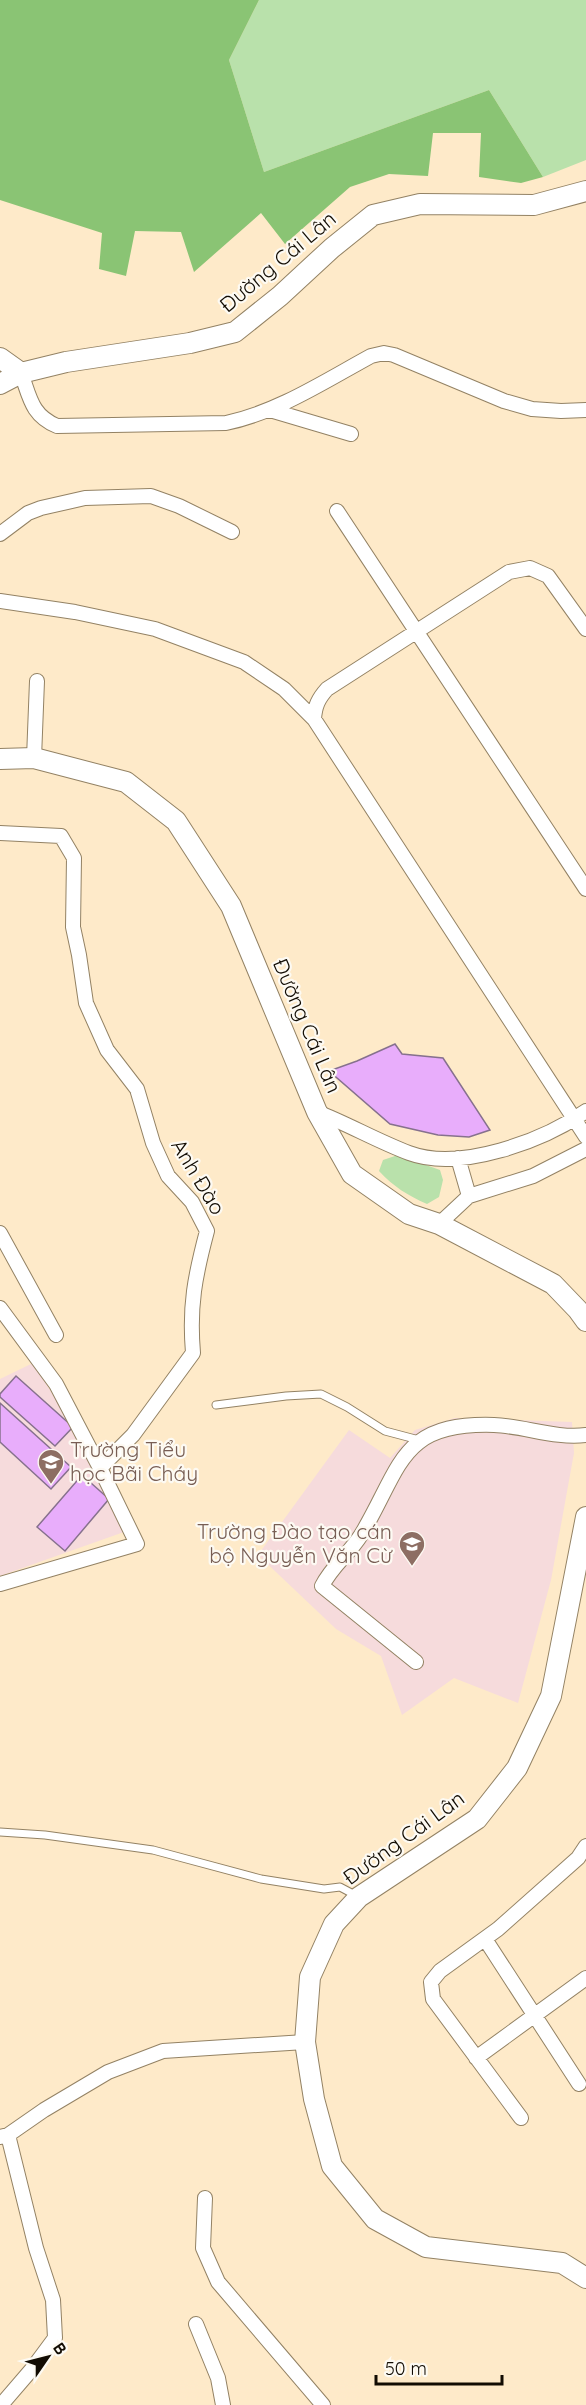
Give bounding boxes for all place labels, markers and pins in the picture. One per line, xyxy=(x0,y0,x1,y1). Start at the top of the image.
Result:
place label: Trường Tiểu học Bãi Cháy xyxy=(70,1436,198,1486)
school or university icon: Trường Tiểu học Bãi Cháy xyxy=(36,1447,66,1485)
place label: Trường Đào tạo cán bộ Nguyễn Văn Cừ xyxy=(197,1518,393,1568)
school or university icon: Trường Đào tạo cán bộ Nguyễn Văn Cừ xyxy=(397,1529,427,1567)

